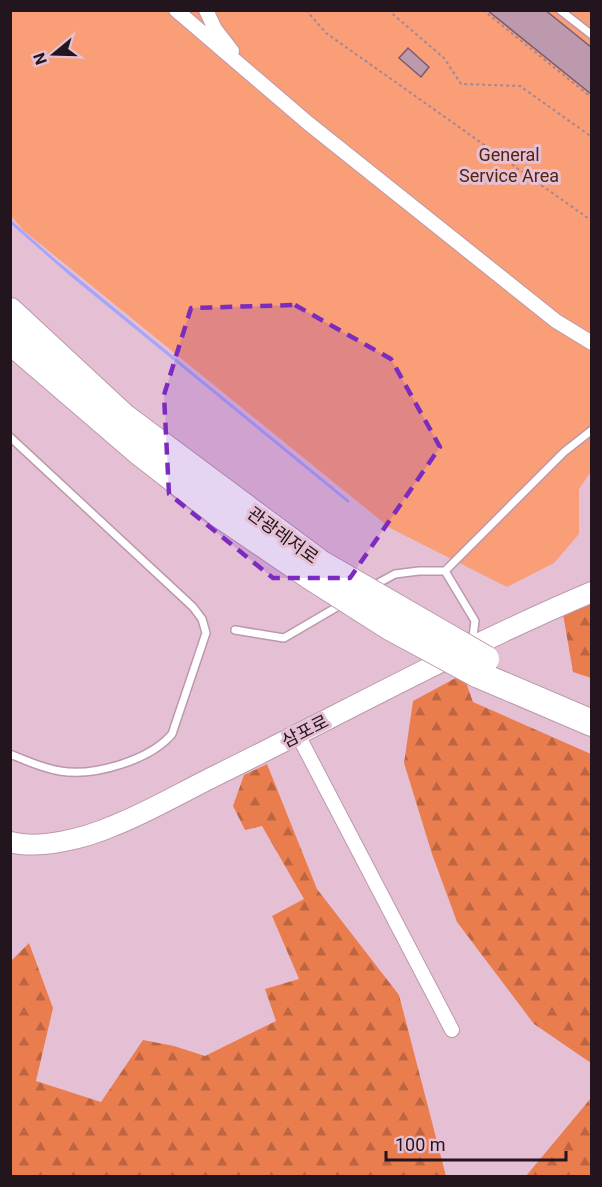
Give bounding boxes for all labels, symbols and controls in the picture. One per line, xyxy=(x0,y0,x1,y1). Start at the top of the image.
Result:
north arrow xyxy=(24,24,84,84)
text: N xyxy=(29,50,51,67)
park label: General Service Area xyxy=(459,144,559,186)
street label: 관광레저로 xyxy=(243,502,323,568)
street label: 삼포로 xyxy=(278,710,332,752)
scale bar xyxy=(386,1124,566,1162)
text: 100 m xyxy=(395,1134,446,1155)

